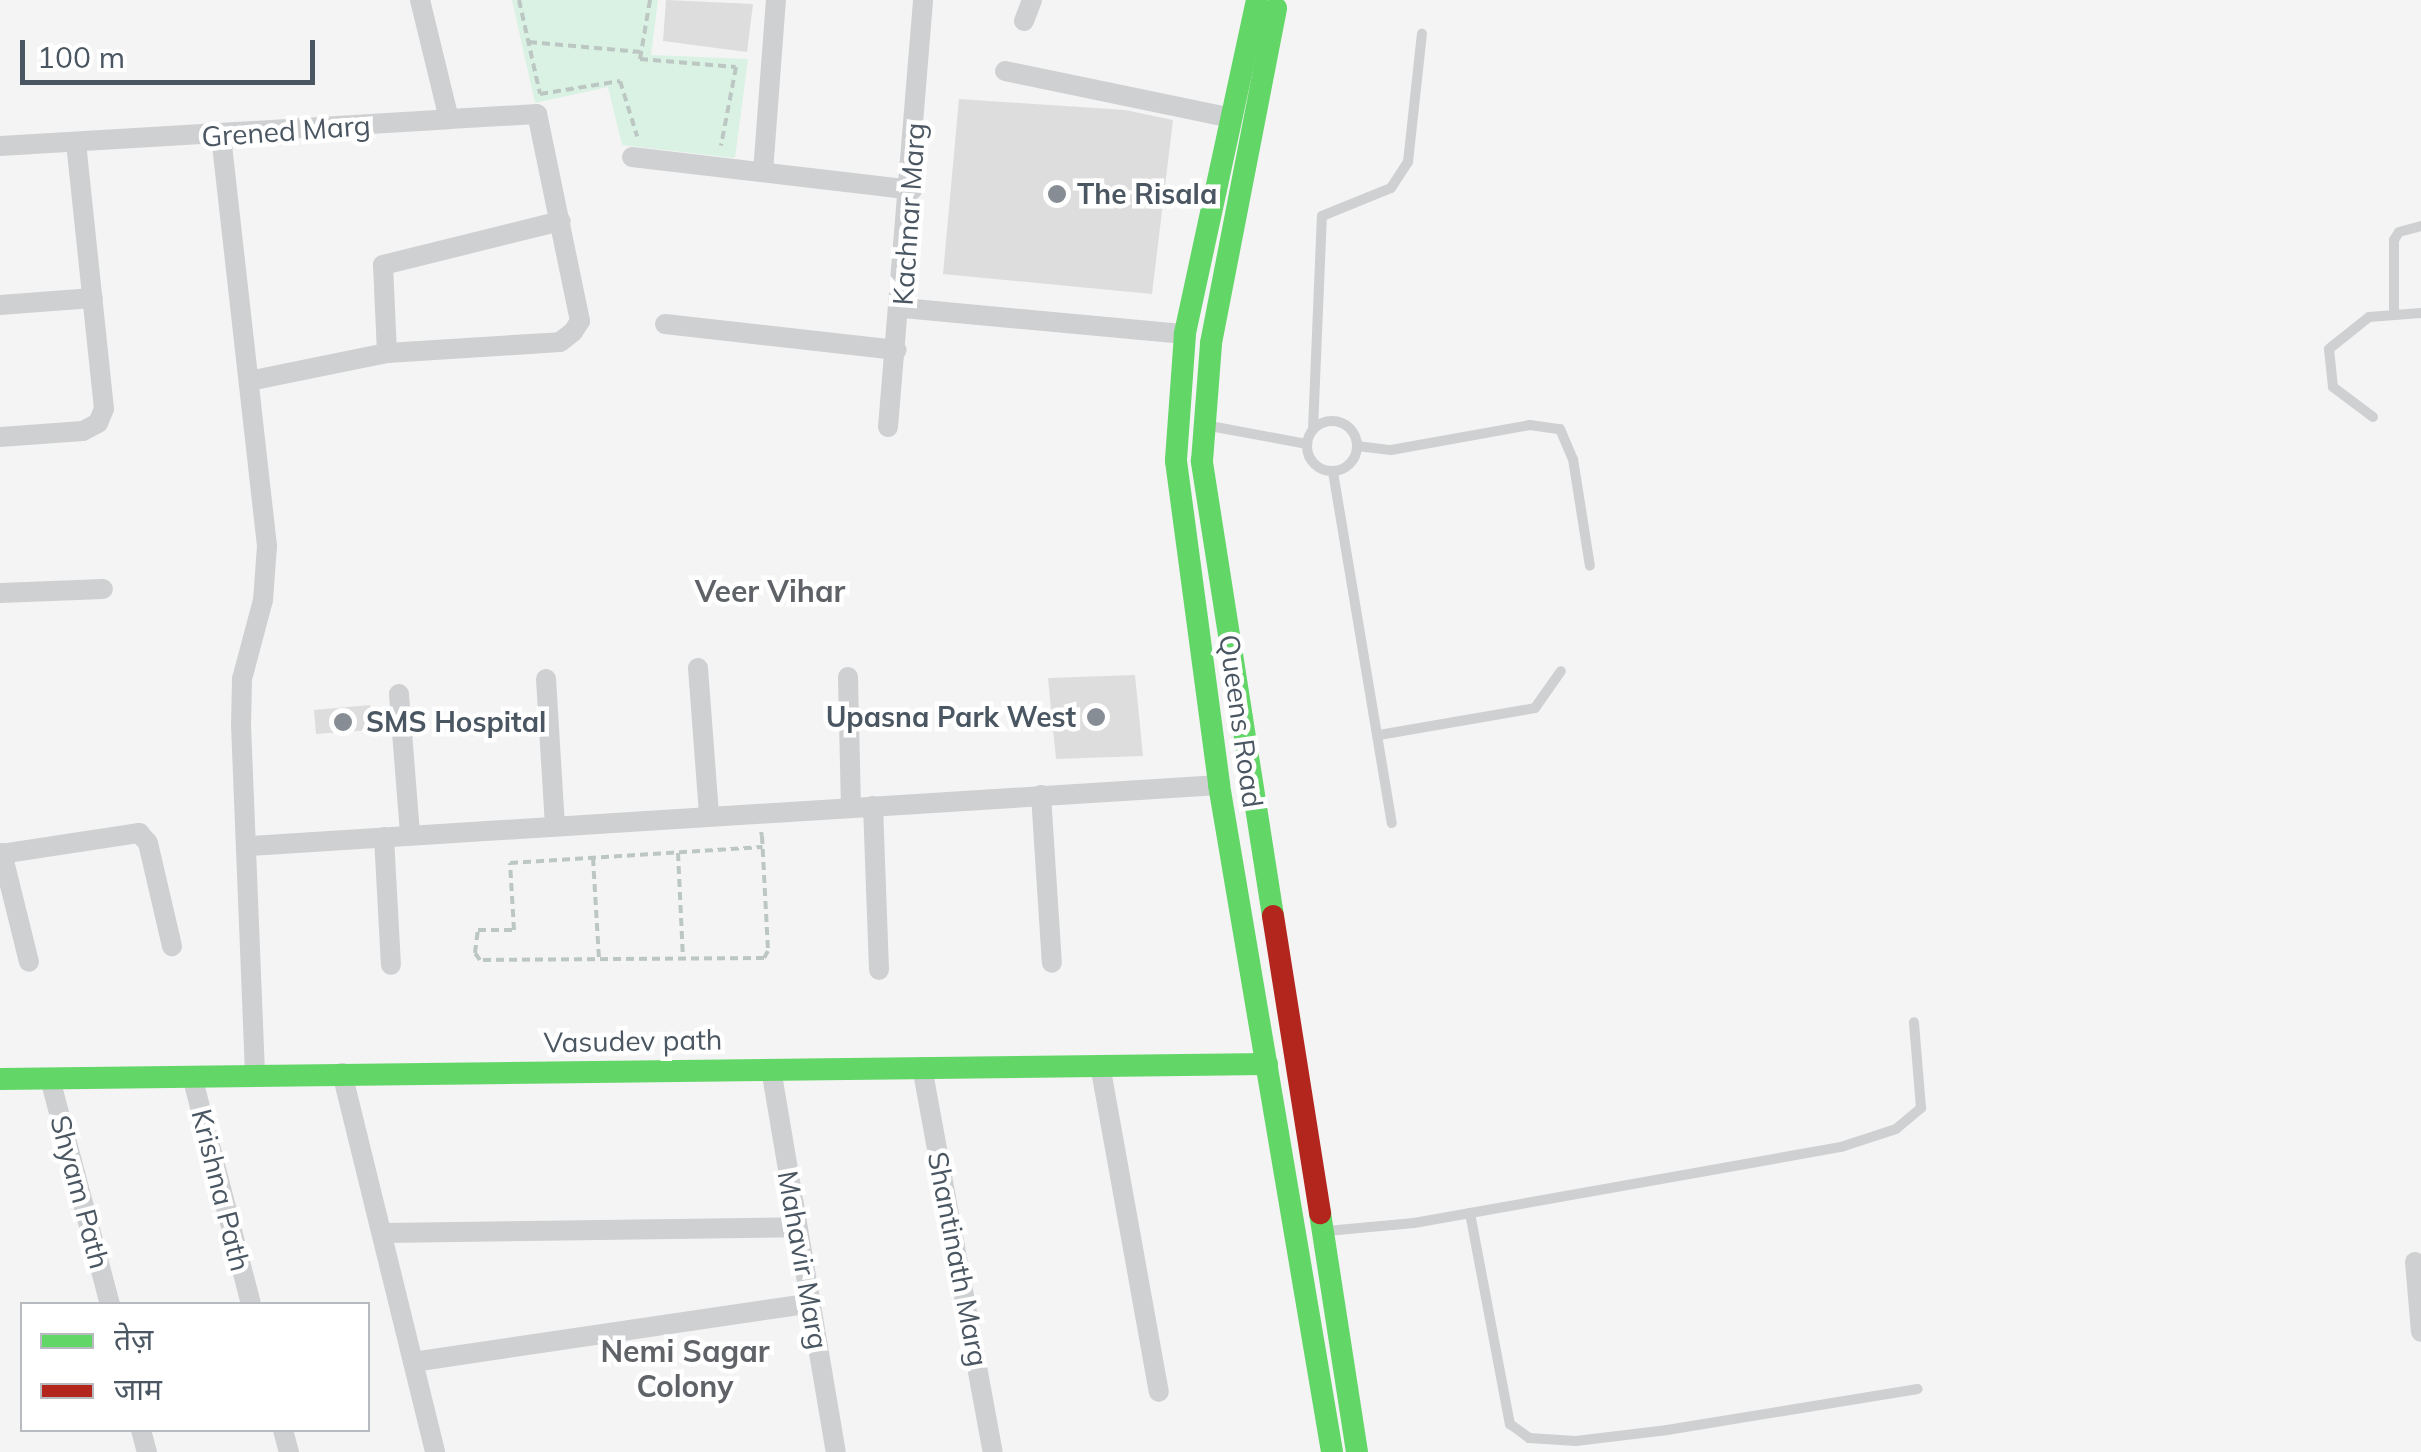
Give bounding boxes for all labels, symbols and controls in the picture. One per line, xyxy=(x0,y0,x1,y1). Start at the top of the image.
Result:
scale bar xyxy=(25,20,320,82)
text: 100 m xyxy=(37,38,125,76)
street label: Grened Marg xyxy=(200,108,372,154)
street label: Kachnar Marg xyxy=(886,121,932,307)
place label: The Risala xyxy=(1077,177,1217,211)
marker: The Risala xyxy=(1046,183,1068,205)
district label: Veer Vihar xyxy=(695,573,845,609)
street label: Queens Road xyxy=(1212,632,1270,810)
place label: Upasna Park West xyxy=(826,700,1076,734)
place label: SMS Hospital xyxy=(366,705,546,739)
marker: Upasna Park West xyxy=(1085,706,1107,728)
marker: SMS Hospital xyxy=(330,709,356,735)
street label: Vasudev path xyxy=(543,1023,723,1059)
street label: Krishna Path xyxy=(185,1105,257,1275)
street label: Shyam Path xyxy=(43,1112,117,1272)
street label: Shantinath Marg xyxy=(921,1149,995,1369)
street label: Mahavir Marg xyxy=(771,1168,835,1352)
legend xyxy=(20,1302,370,1432)
text: तेज़ xyxy=(114,1320,153,1358)
district label: Nemi Sagar Colony xyxy=(600,1333,770,1404)
text: जाम xyxy=(114,1370,162,1408)

